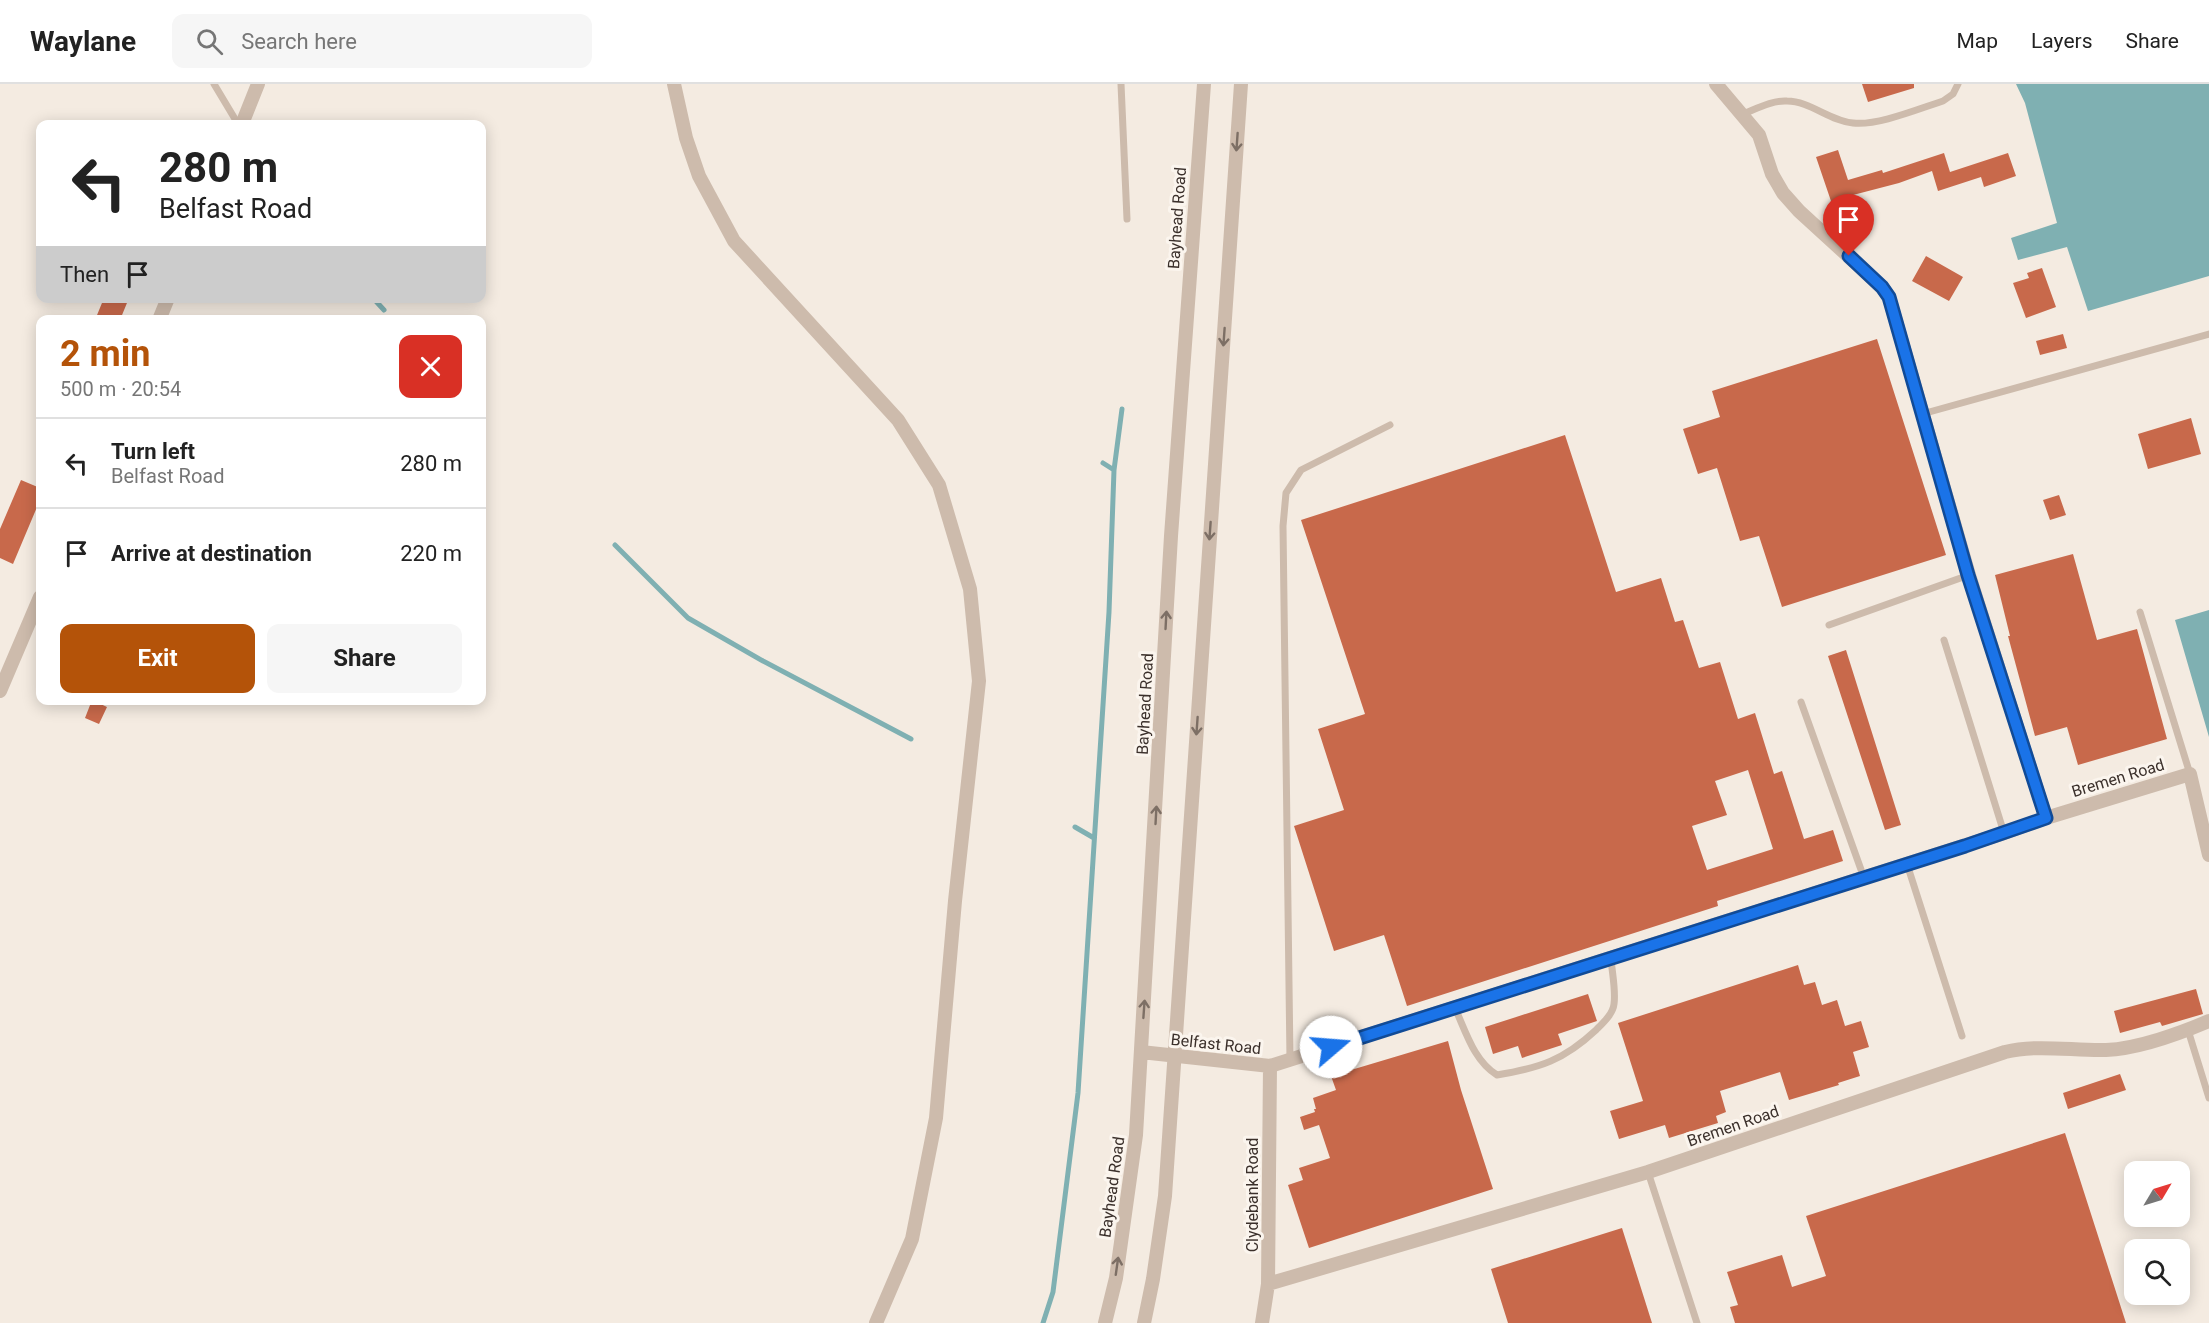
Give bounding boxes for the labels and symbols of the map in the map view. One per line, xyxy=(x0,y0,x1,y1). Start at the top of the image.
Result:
one-way arrow xyxy=(1231,132,1242,152)
street label: Bayhead Road xyxy=(1164,167,1190,269)
pin xyxy=(1823,194,1874,256)
one-way arrow xyxy=(1218,326,1229,346)
one-way arrow xyxy=(1205,521,1216,541)
one-way arrow xyxy=(1161,610,1172,630)
street label: Bayhead Road xyxy=(1133,653,1157,755)
one-way arrow xyxy=(1191,716,1202,735)
street label: Bremen Road xyxy=(2069,755,2167,801)
one-way arrow xyxy=(1150,805,1161,825)
one-way arrow xyxy=(1138,1000,1149,1020)
position arrow xyxy=(1299,1015,1363,1079)
street label: Belfast Road xyxy=(1170,1030,1262,1058)
street label: Bremen Road xyxy=(1685,1101,1781,1151)
street label: Bayhead Road xyxy=(1096,1135,1128,1239)
street label: Clydebank Road xyxy=(1243,1138,1262,1252)
north arrow xyxy=(2124,1161,2190,1227)
one-way arrow xyxy=(1112,1256,1123,1276)

